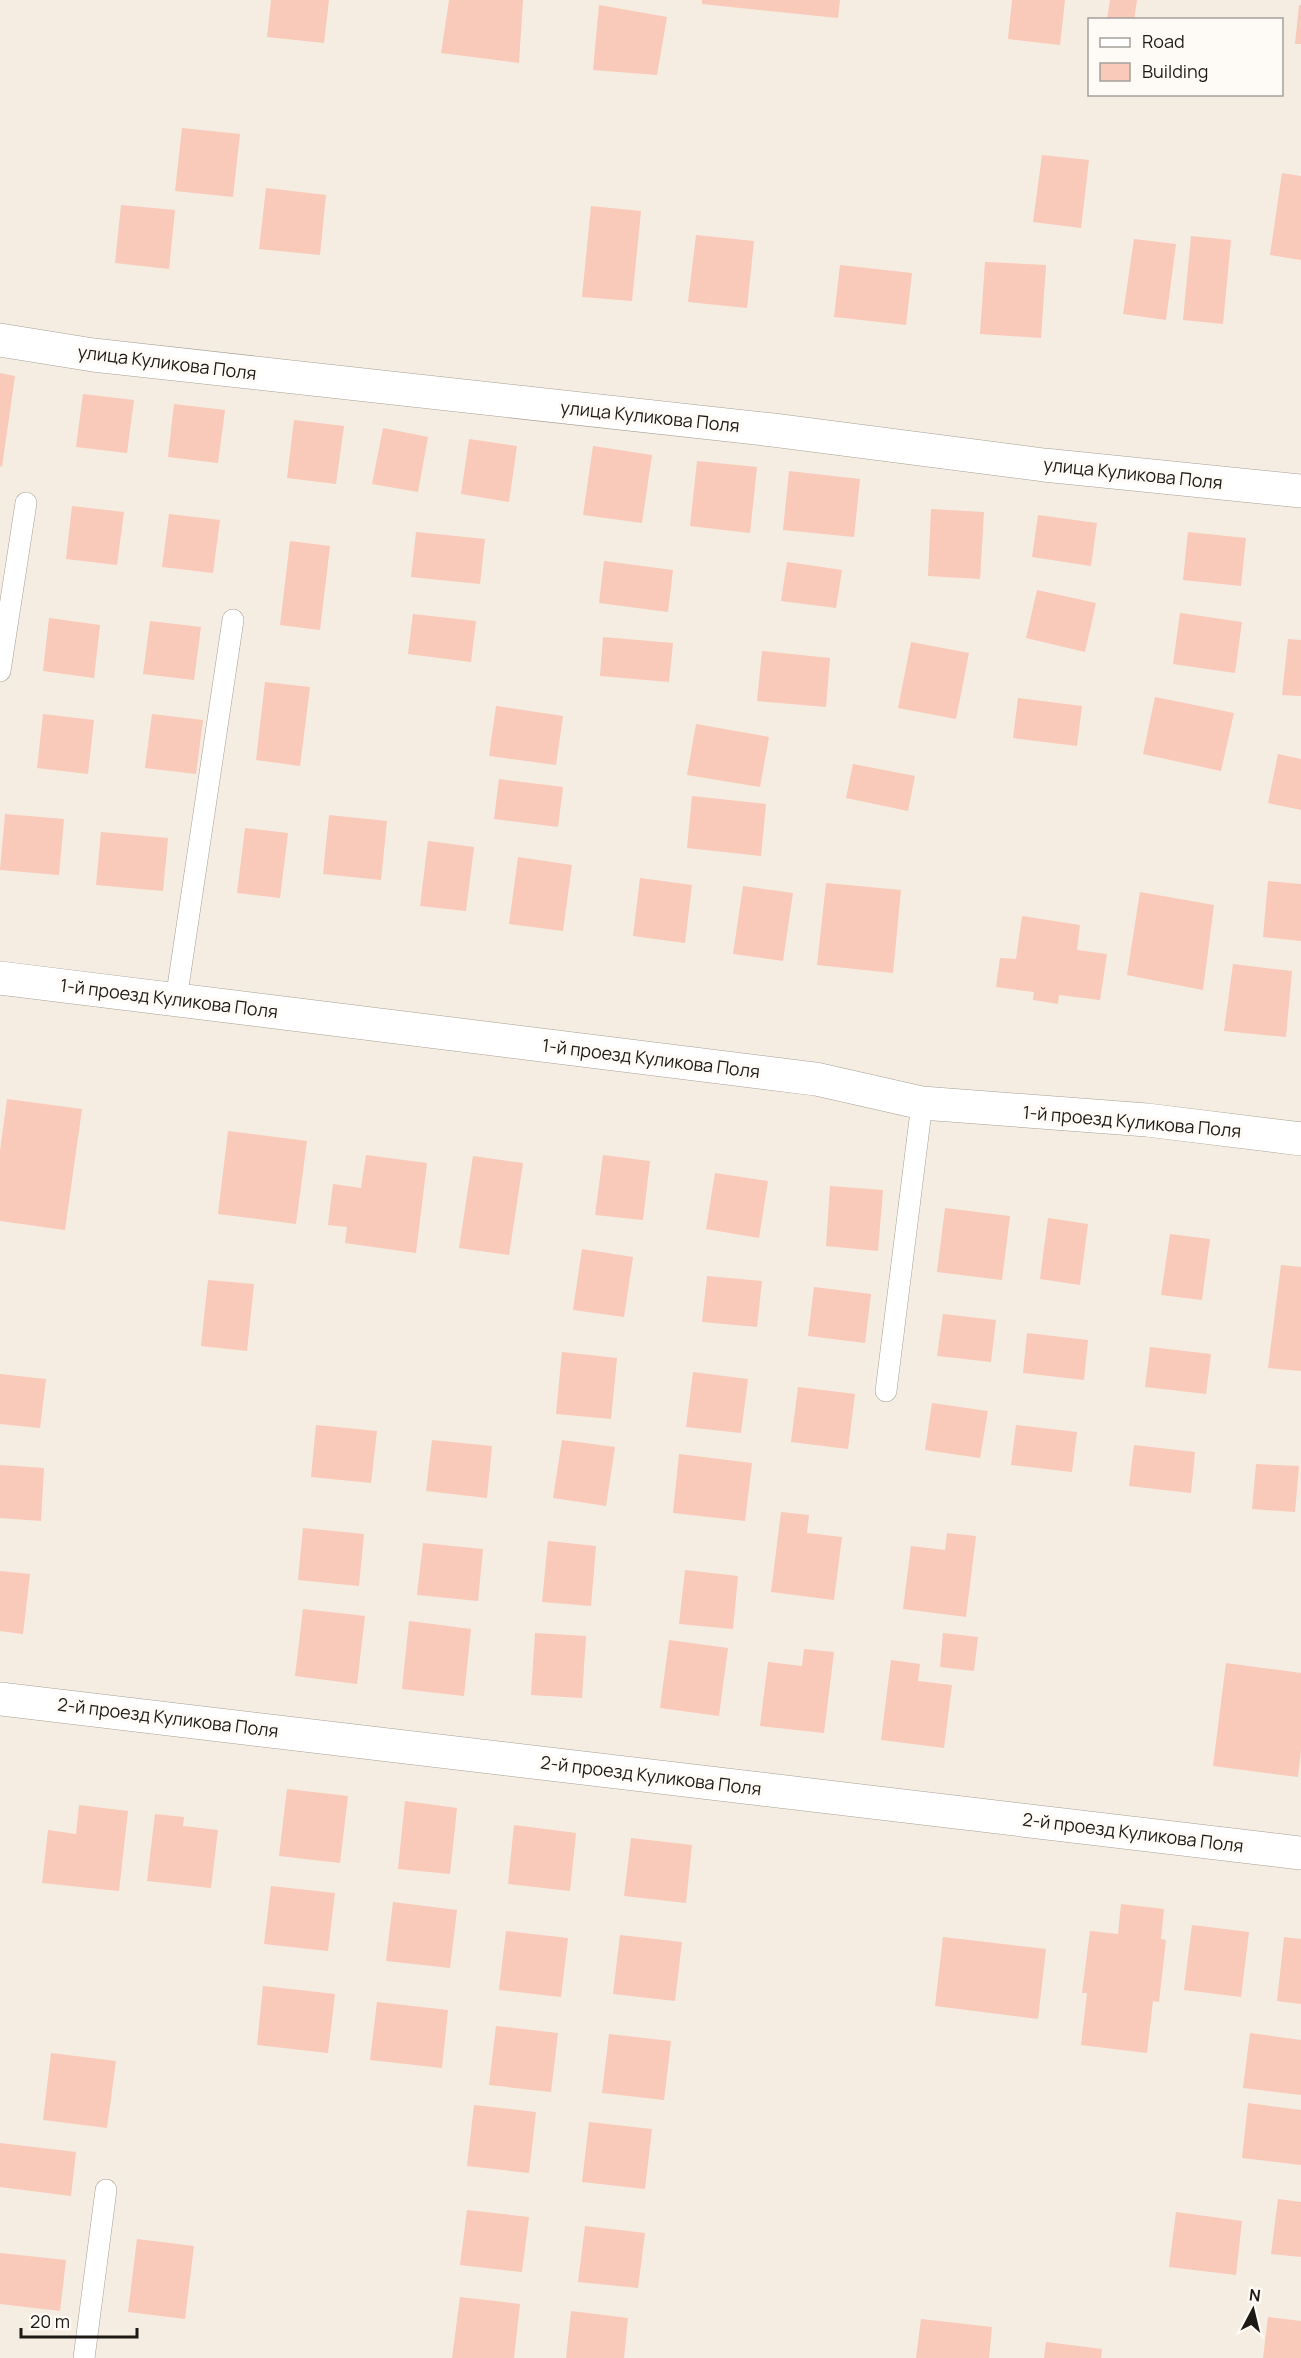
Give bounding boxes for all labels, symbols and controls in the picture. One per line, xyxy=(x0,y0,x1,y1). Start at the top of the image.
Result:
legend xyxy=(1088,18,1283,96)
text: Road xyxy=(1142,29,1185,53)
text: Building xyxy=(1142,59,1208,83)
street label: улица Куликова Поля xyxy=(76,339,258,385)
street label: улица Куликова Поля xyxy=(559,395,741,437)
street label: улица Куликова Поля xyxy=(1042,452,1224,494)
street label: 1-й проезд Куликова Поля xyxy=(59,973,279,1023)
street label: 1-й проезд Куликова Поля xyxy=(541,1033,761,1083)
street label: 1-й проезд Куликова Поля xyxy=(1022,1099,1242,1143)
street label: 2-й проезд Куликова Поля xyxy=(56,1692,280,1742)
street label: 2-й проезд Куликова Поля xyxy=(539,1750,763,1800)
street label: 2-й проезд Куликова Поля xyxy=(1021,1807,1245,1857)
north arrow xyxy=(1223,2280,1283,2340)
text: N xyxy=(1248,2283,1262,2307)
scale bar xyxy=(21,2301,136,2339)
text: 20 m xyxy=(30,2309,70,2333)

